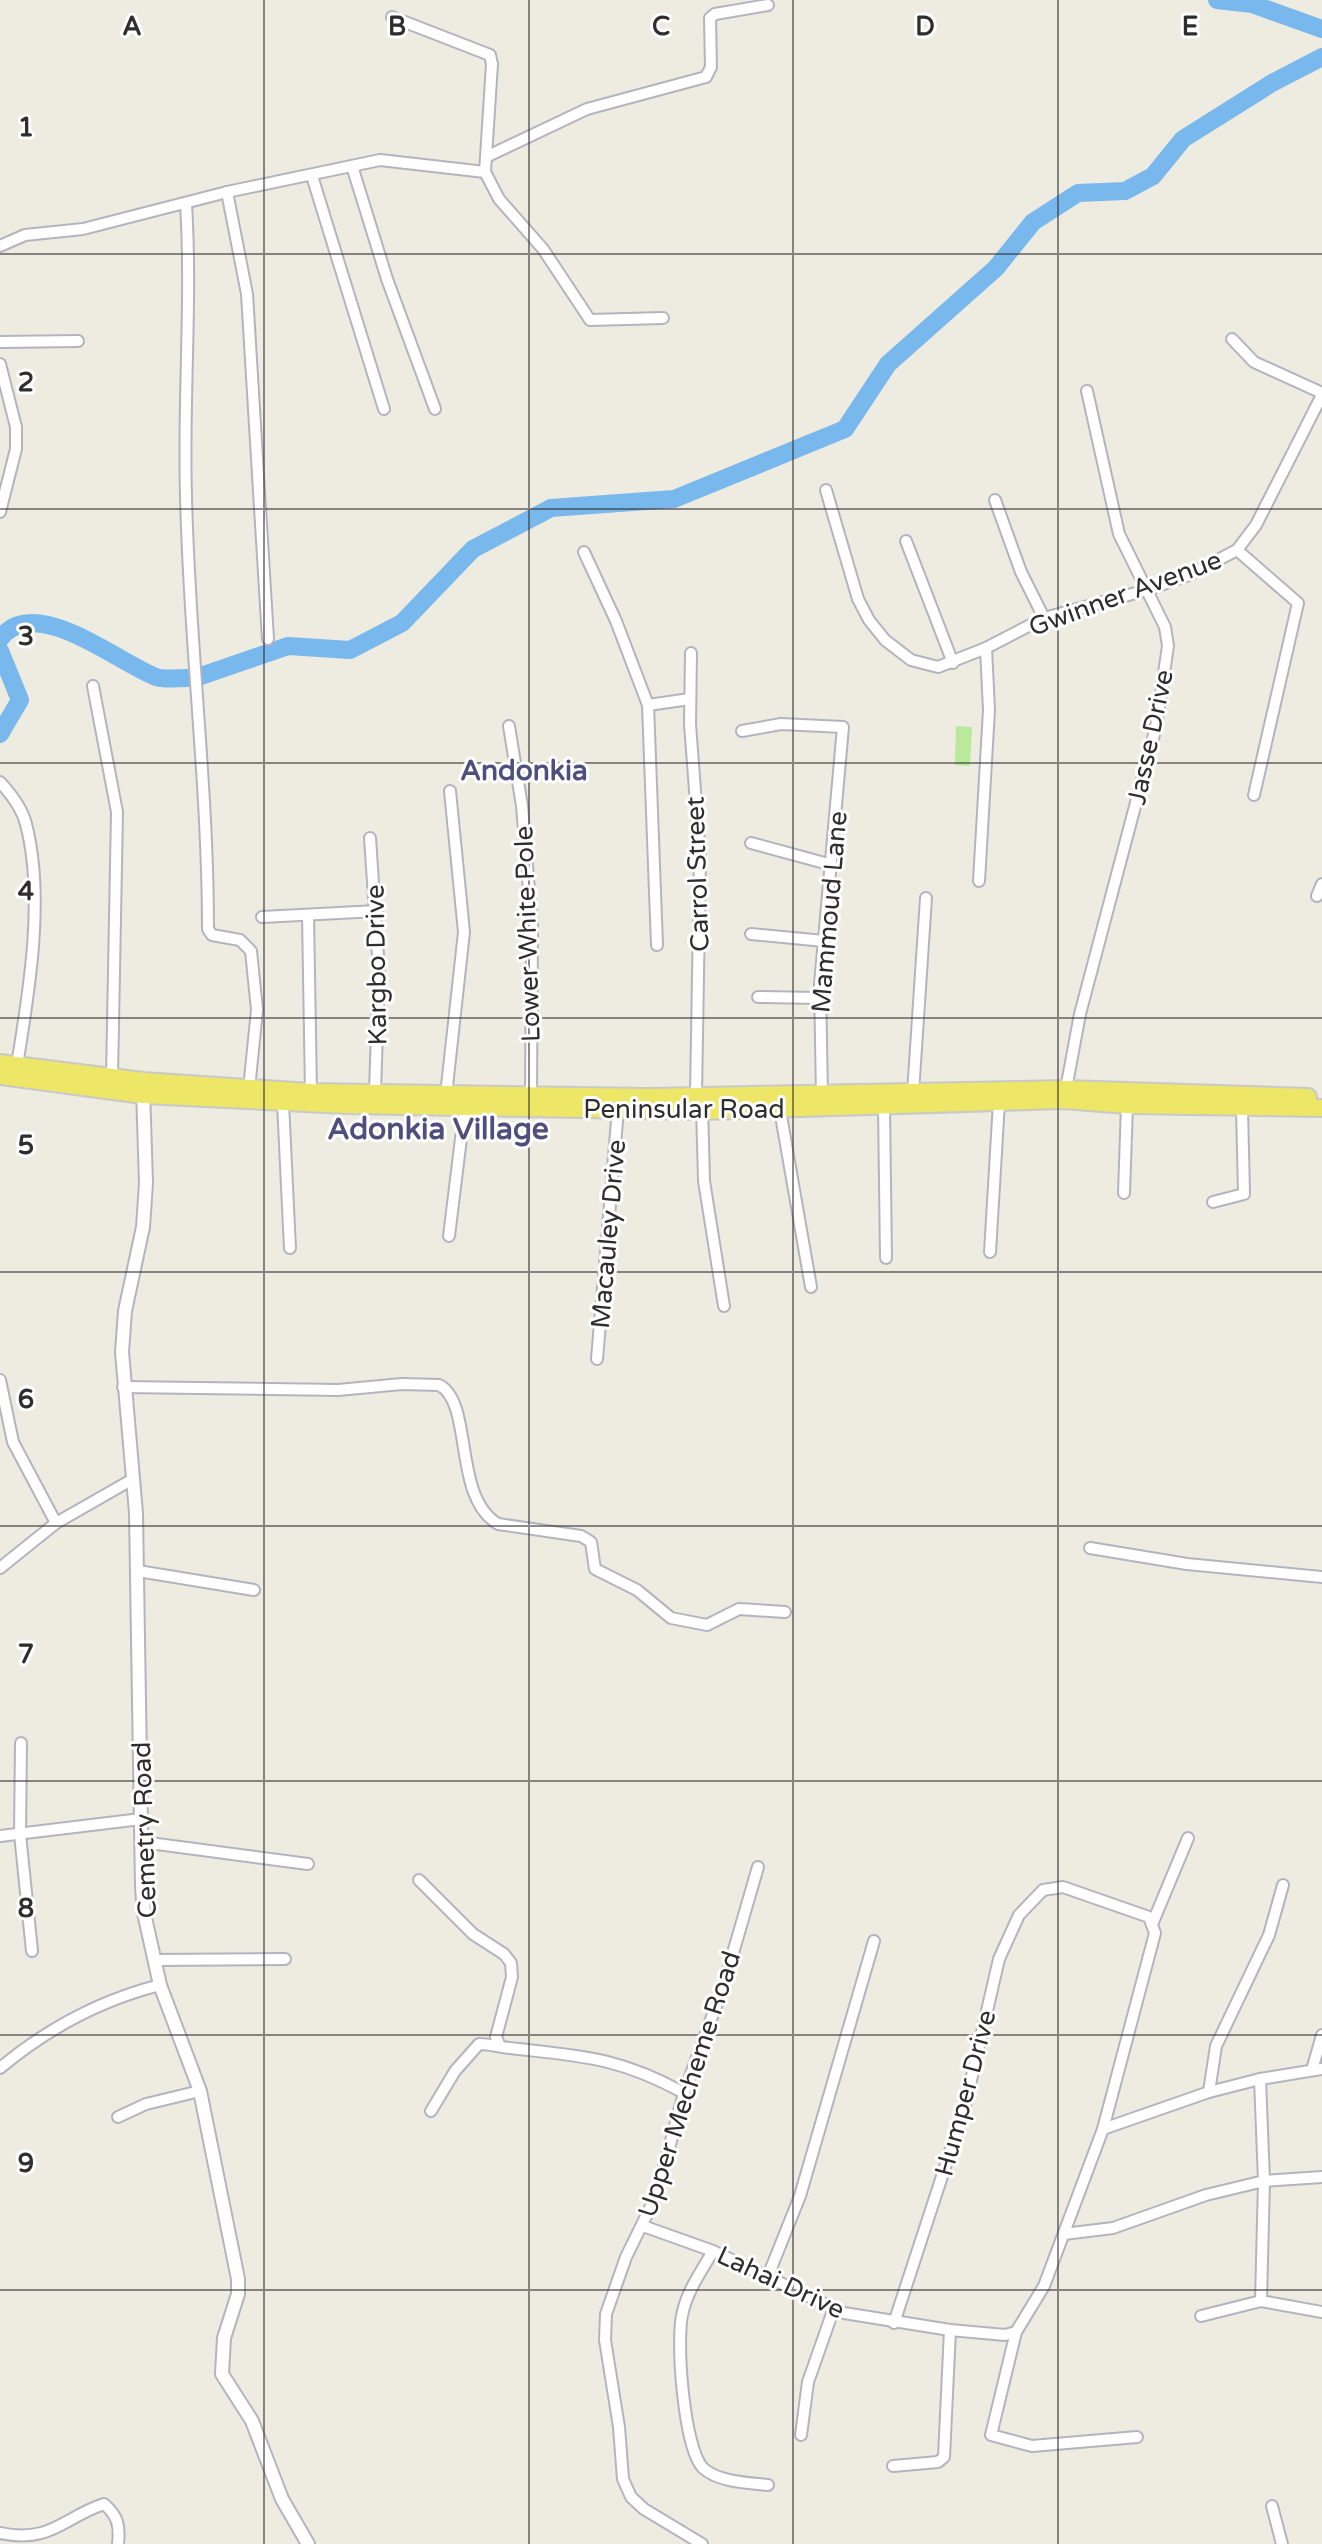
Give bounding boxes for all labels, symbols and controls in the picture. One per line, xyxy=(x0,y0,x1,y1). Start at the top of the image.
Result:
text: A xyxy=(122,11,142,42)
text: B xyxy=(388,11,406,42)
text: C xyxy=(652,11,670,42)
text: D xyxy=(915,11,935,42)
text: E xyxy=(1182,11,1198,42)
text: 1 xyxy=(18,112,34,143)
text: 2 xyxy=(18,367,34,398)
street label: Gwinner Avenue xyxy=(1025,544,1226,643)
text: 3 xyxy=(18,621,34,652)
street label: Jasse Drive xyxy=(1121,667,1180,807)
district label: Andonkia xyxy=(460,754,588,788)
street label: Carrol Street xyxy=(679,796,716,952)
street label: Mammoud Lane xyxy=(805,810,854,1014)
street label: Lower White Pole xyxy=(508,825,547,1043)
text: 4 xyxy=(18,876,34,907)
street label: Kargbo Drive xyxy=(360,884,393,1046)
street label: Peninsular Road xyxy=(583,1094,785,1125)
district label: Adonkia Village xyxy=(327,1111,549,1148)
text: 5 xyxy=(18,1130,34,1161)
street label: Macauley Drive xyxy=(585,1138,632,1330)
text: 6 xyxy=(18,1384,34,1415)
text: 7 xyxy=(18,1639,34,1670)
street label: Cemetry Road xyxy=(126,1741,163,1919)
text: 8 xyxy=(18,1893,34,1924)
street label: Upper Mecheme Road xyxy=(632,1947,747,2221)
street label: Humper Drive xyxy=(928,2007,1003,2180)
text: 9 xyxy=(18,2148,34,2179)
street label: Lahai Drive xyxy=(712,2239,850,2326)

